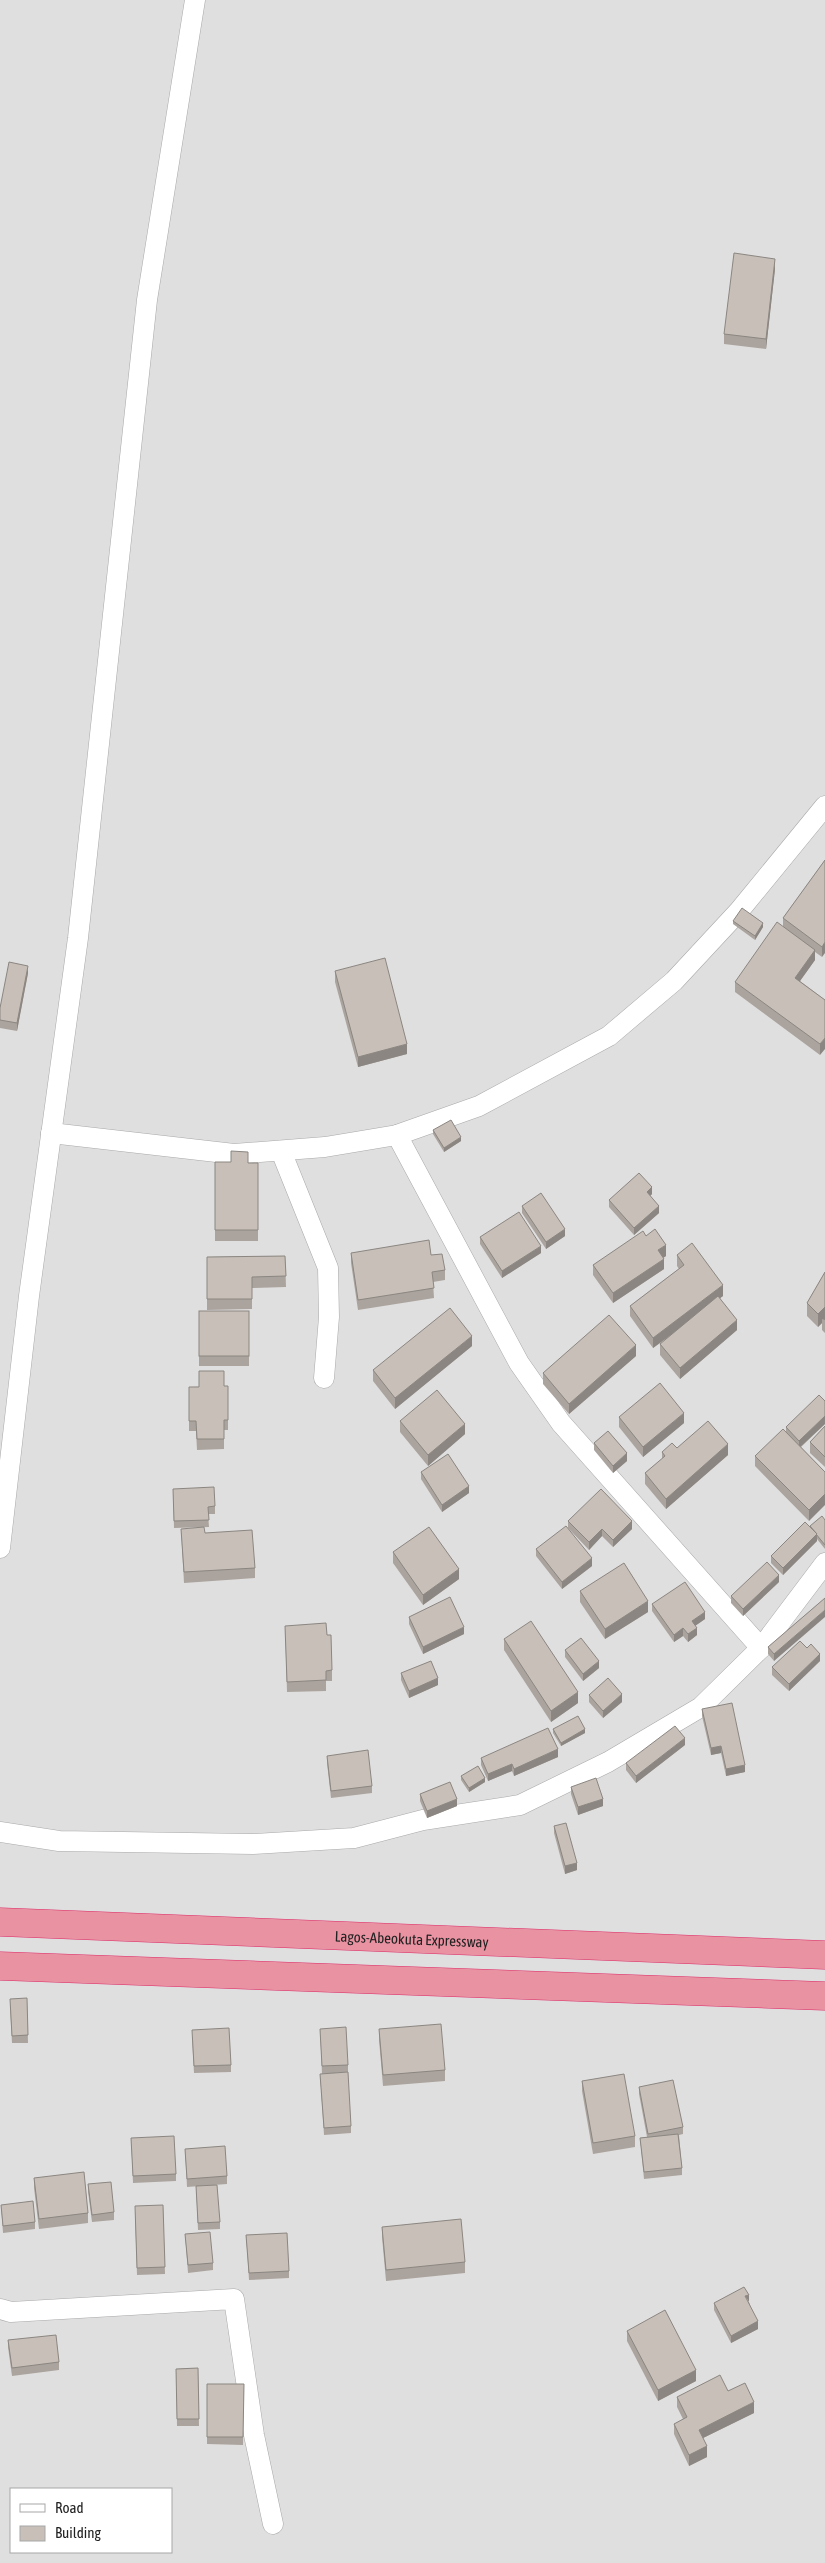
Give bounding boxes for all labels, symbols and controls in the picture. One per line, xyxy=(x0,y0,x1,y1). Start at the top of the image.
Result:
street label: Lagos-Abeokuta Expressway xyxy=(334,1927,489,1950)
legend xyxy=(10,2488,172,2553)
text: Road xyxy=(55,2499,84,2516)
text: Building xyxy=(55,2524,101,2541)

